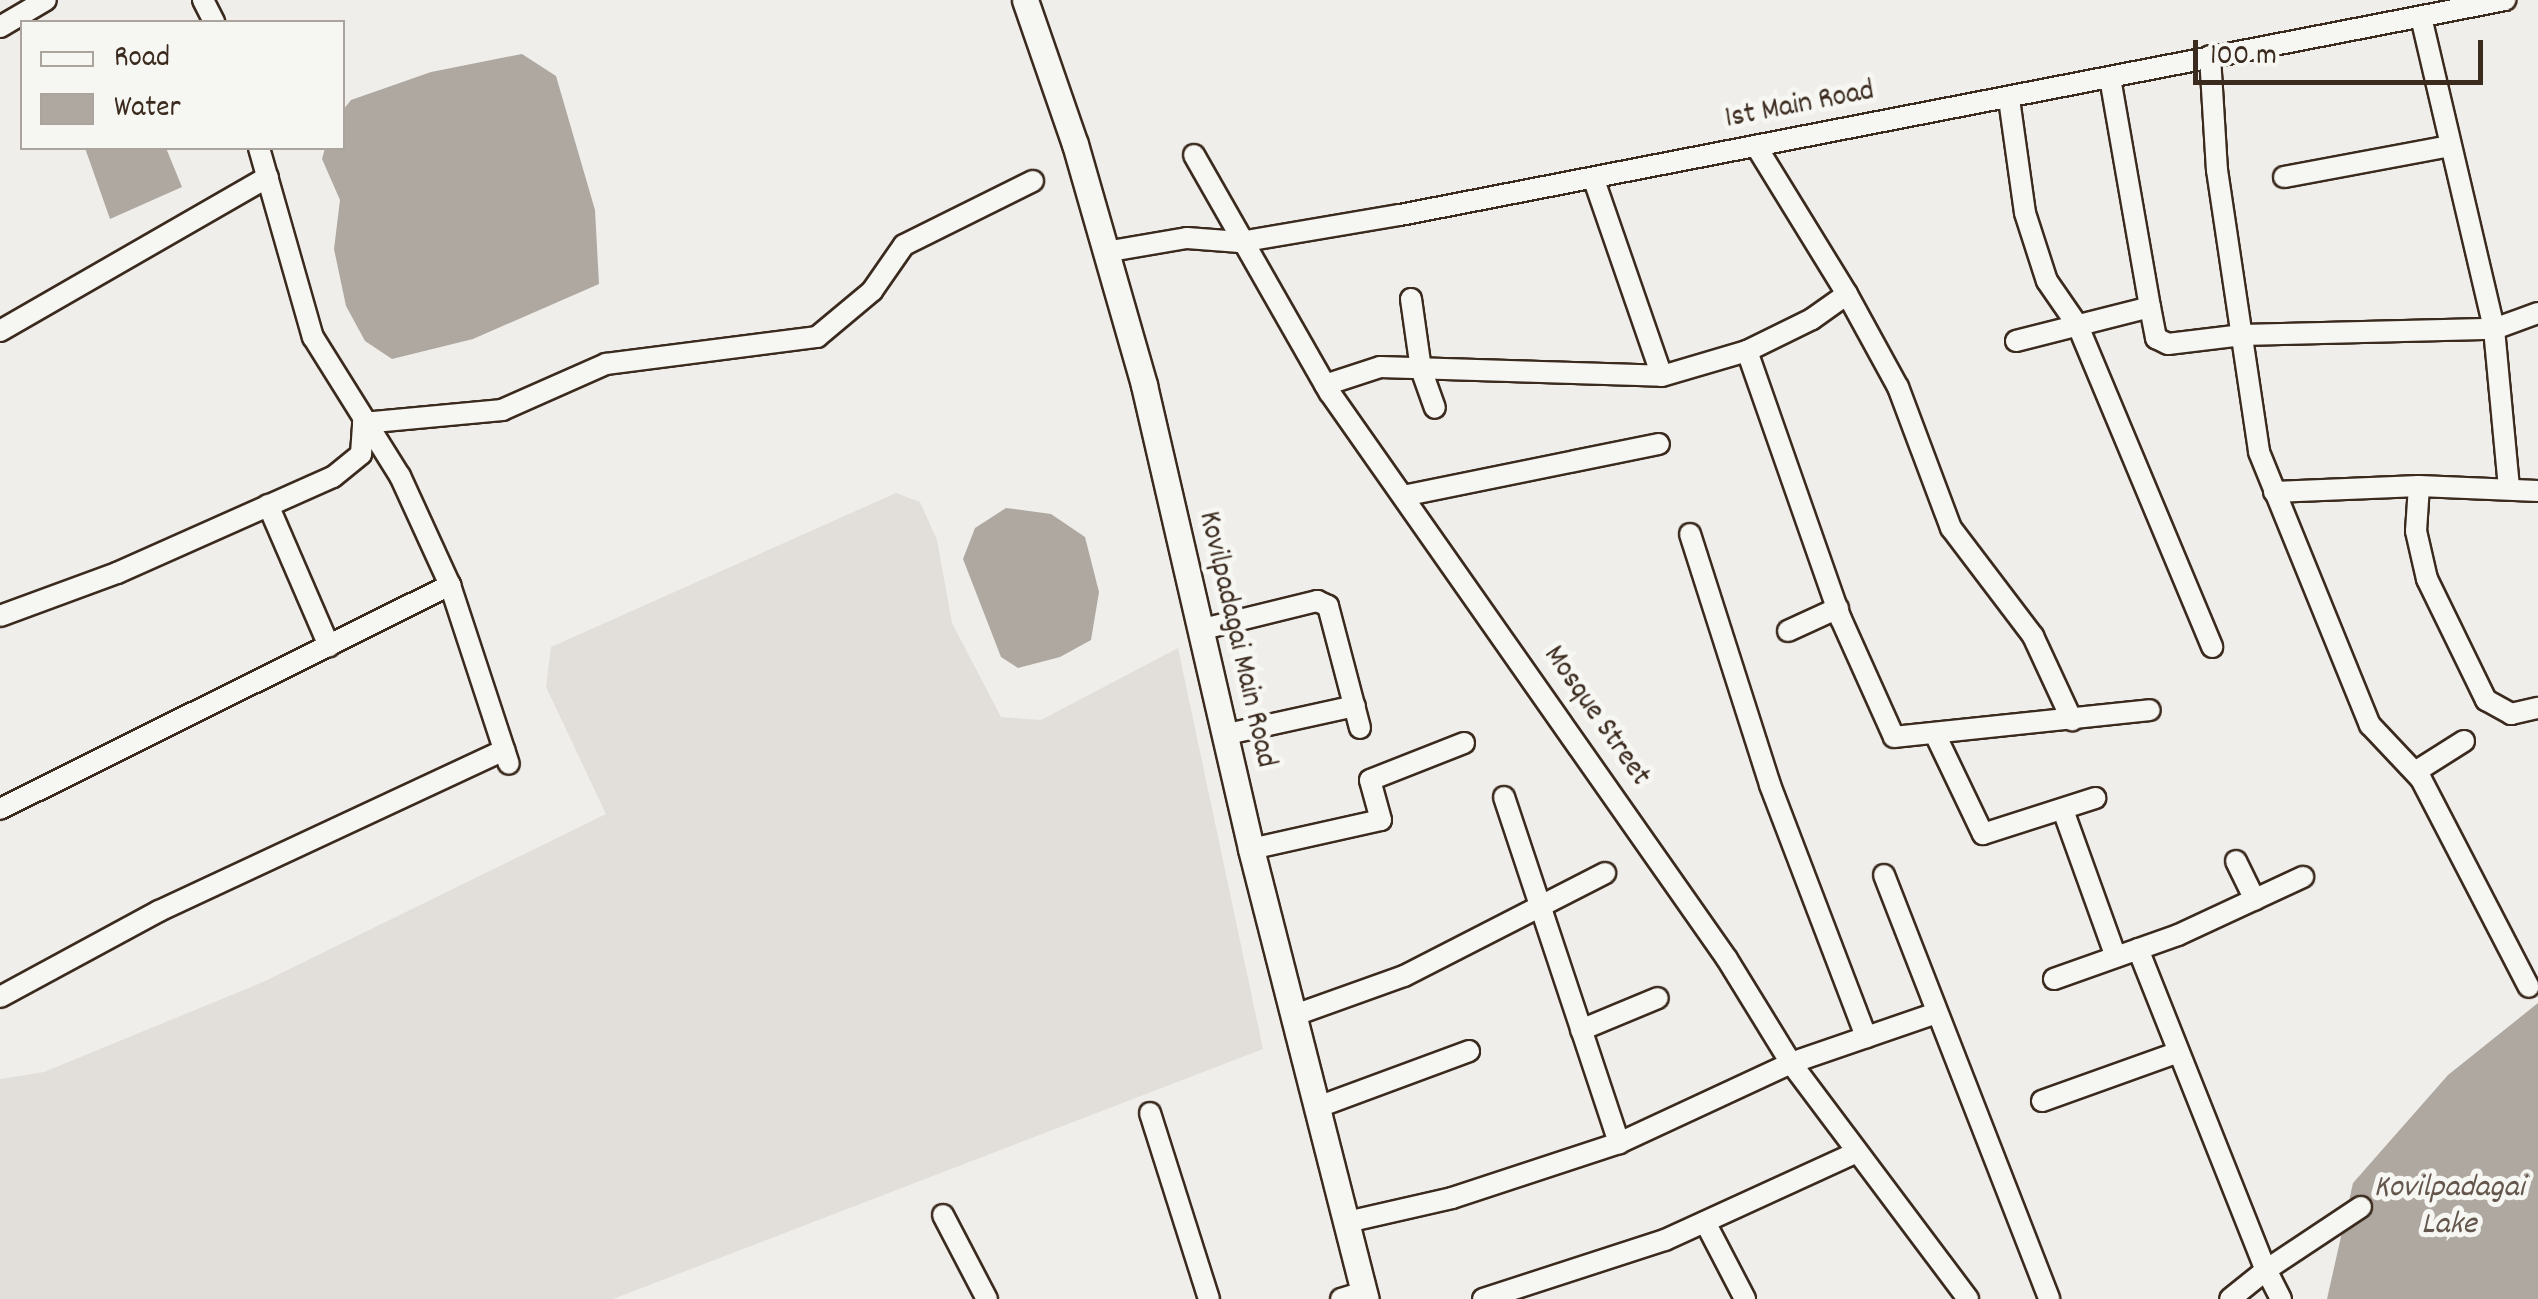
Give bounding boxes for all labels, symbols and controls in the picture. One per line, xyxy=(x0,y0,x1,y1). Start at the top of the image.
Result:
legend xyxy=(20,20,345,150)
scale bar xyxy=(2198,20,2488,82)
text: 100 m xyxy=(2210,36,2277,79)
text: Road xyxy=(114,38,170,81)
street label: 1st Main Road xyxy=(1722,75,1878,139)
text: Water xyxy=(114,88,181,131)
street label: Kovilpadagai Main Road xyxy=(1188,508,1282,772)
street label: Mosque Street xyxy=(1534,640,1656,794)
water label: Kovilpadagai Lake xyxy=(2374,1171,2524,1246)

